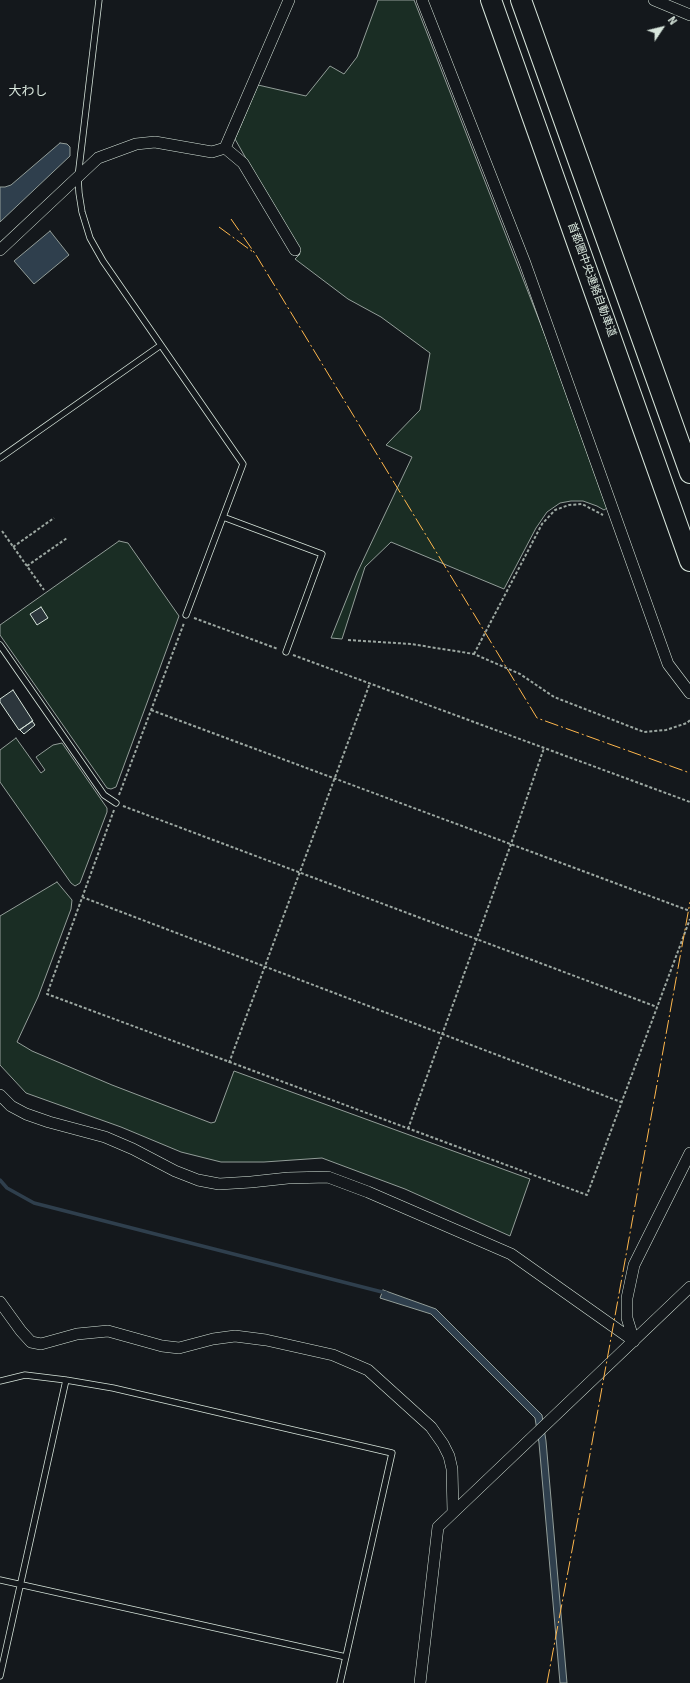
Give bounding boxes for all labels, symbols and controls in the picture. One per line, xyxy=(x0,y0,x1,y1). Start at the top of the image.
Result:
north arrow xyxy=(642,8,682,48)
text: N xyxy=(664,14,680,28)
district label: 大わし xyxy=(9,84,47,100)
street label: 首都圏中央連絡自動車道 xyxy=(564,221,618,339)

